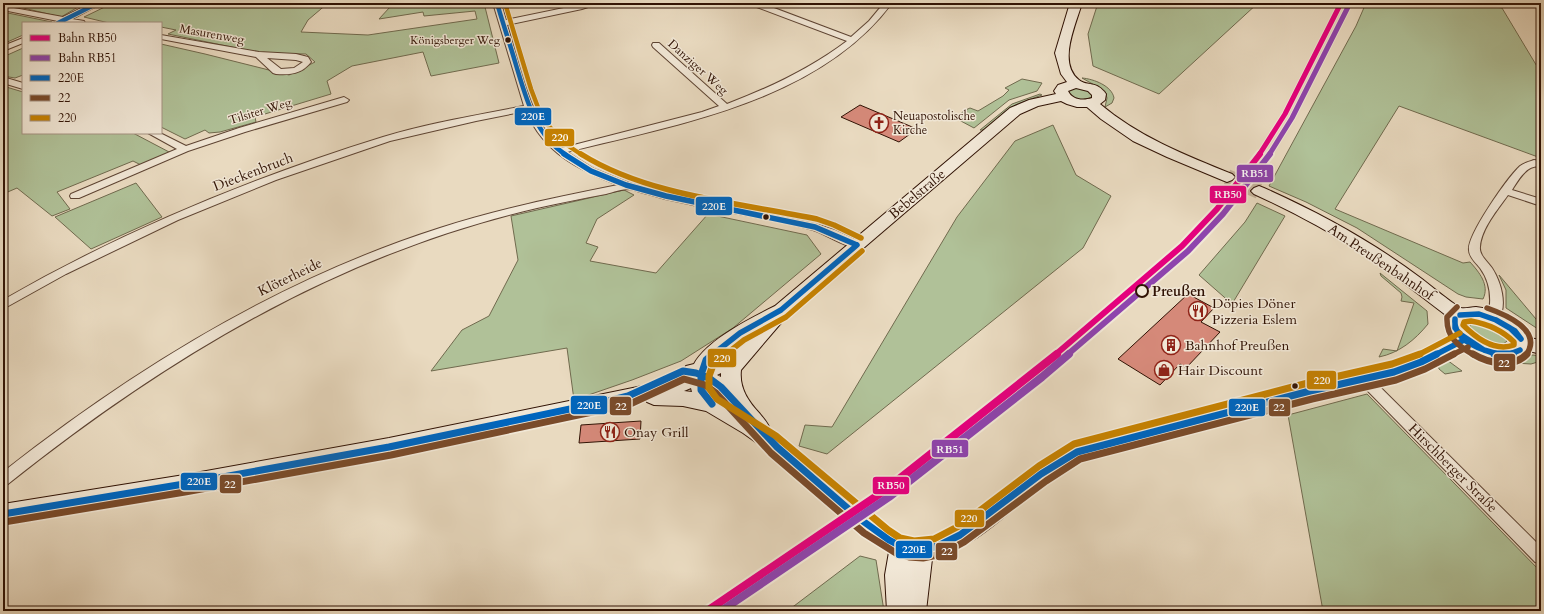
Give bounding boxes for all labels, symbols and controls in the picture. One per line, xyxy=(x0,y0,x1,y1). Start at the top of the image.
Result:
street label: Masurenweg xyxy=(178,20,246,48)
legend xyxy=(22,22,162,134)
text: Bahn RB50 xyxy=(58,30,117,46)
place label: Königsberger Weg xyxy=(410,33,501,48)
marker: Königsberger Weg xyxy=(503,35,513,45)
street label: Danziger Weg xyxy=(665,36,732,98)
text: Bahn RB51 xyxy=(58,50,117,66)
text: 220E xyxy=(58,70,84,86)
text: 22 xyxy=(58,90,70,106)
street label: Tilsiter Weg xyxy=(227,94,294,128)
line badge: 220E xyxy=(514,107,552,126)
place label: Neuapostolische Kirche xyxy=(893,108,976,138)
text: 220E xyxy=(521,109,545,124)
text: 220 xyxy=(58,110,76,126)
church icon: Neuapostolische Kirche xyxy=(868,112,890,134)
line badge: 220 xyxy=(544,128,575,147)
text: 220 xyxy=(552,130,569,145)
street label: Dieckenbruch xyxy=(210,148,296,196)
line badge: RB51 xyxy=(1236,164,1274,183)
street label: Bebelstraße xyxy=(885,165,949,223)
text: RB51 xyxy=(1241,166,1269,181)
line badge: RB50 xyxy=(1209,185,1247,204)
text: RB50 xyxy=(1214,187,1242,202)
line badge: 220E xyxy=(695,196,733,216)
text: 220E xyxy=(702,199,726,214)
unlabelled marker xyxy=(761,212,771,222)
street label: Am Preußenbahnhof xyxy=(1324,219,1440,306)
street label: Klöterheide xyxy=(255,253,325,301)
place label: Preußen xyxy=(1152,282,1205,301)
marker: Preußen xyxy=(1135,284,1149,298)
place label: Döpies Döner Pizzeria Eslem xyxy=(1212,294,1297,329)
restaurant icon: Döpies Döner Pizzeria Eslem xyxy=(1187,300,1209,322)
building icon: Bahnhof Preußen xyxy=(1160,334,1182,356)
place label: Bahnhof Preußen xyxy=(1185,336,1290,355)
line badge: 220 xyxy=(707,348,737,368)
text: 220 xyxy=(714,351,731,366)
line badge: 22 xyxy=(1493,353,1516,372)
text: 22 xyxy=(1498,356,1510,371)
shop icon: Hair Discount xyxy=(1153,359,1175,381)
place label: Hair Discount xyxy=(1178,361,1263,380)
line badge: 220 xyxy=(1306,370,1337,390)
text: 220 xyxy=(1314,373,1331,388)
unlabelled marker xyxy=(1290,381,1300,391)
line badge: 220E xyxy=(570,395,608,415)
line badge: 22 xyxy=(609,396,632,416)
text: 220E xyxy=(577,398,601,413)
line badge: 220E xyxy=(1228,398,1266,417)
line badge: 22 xyxy=(1268,398,1291,417)
text: 22 xyxy=(615,399,627,414)
text: 220E xyxy=(1235,400,1259,415)
text: 22 xyxy=(1273,400,1285,415)
street label: Hirschberger Straße xyxy=(1404,419,1502,517)
restaurant icon: Onay Grill xyxy=(599,421,621,443)
place label: Onay Grill xyxy=(624,423,689,442)
line badge: RB51 xyxy=(931,439,969,458)
text: RB51 xyxy=(936,442,964,457)
line badge: 220E xyxy=(180,472,218,491)
text: 220E xyxy=(187,474,211,489)
line badge: 22 xyxy=(219,474,242,494)
line badge: RB50 xyxy=(872,476,910,495)
text: 22 xyxy=(224,477,236,492)
text: RB50 xyxy=(877,478,905,493)
line badge: 220 xyxy=(954,509,985,528)
text: 220 xyxy=(961,511,978,526)
line badge: 220E xyxy=(895,540,933,559)
text: 220E xyxy=(902,542,926,557)
line badge: 22 xyxy=(935,542,958,561)
text: 22 xyxy=(941,544,953,559)

